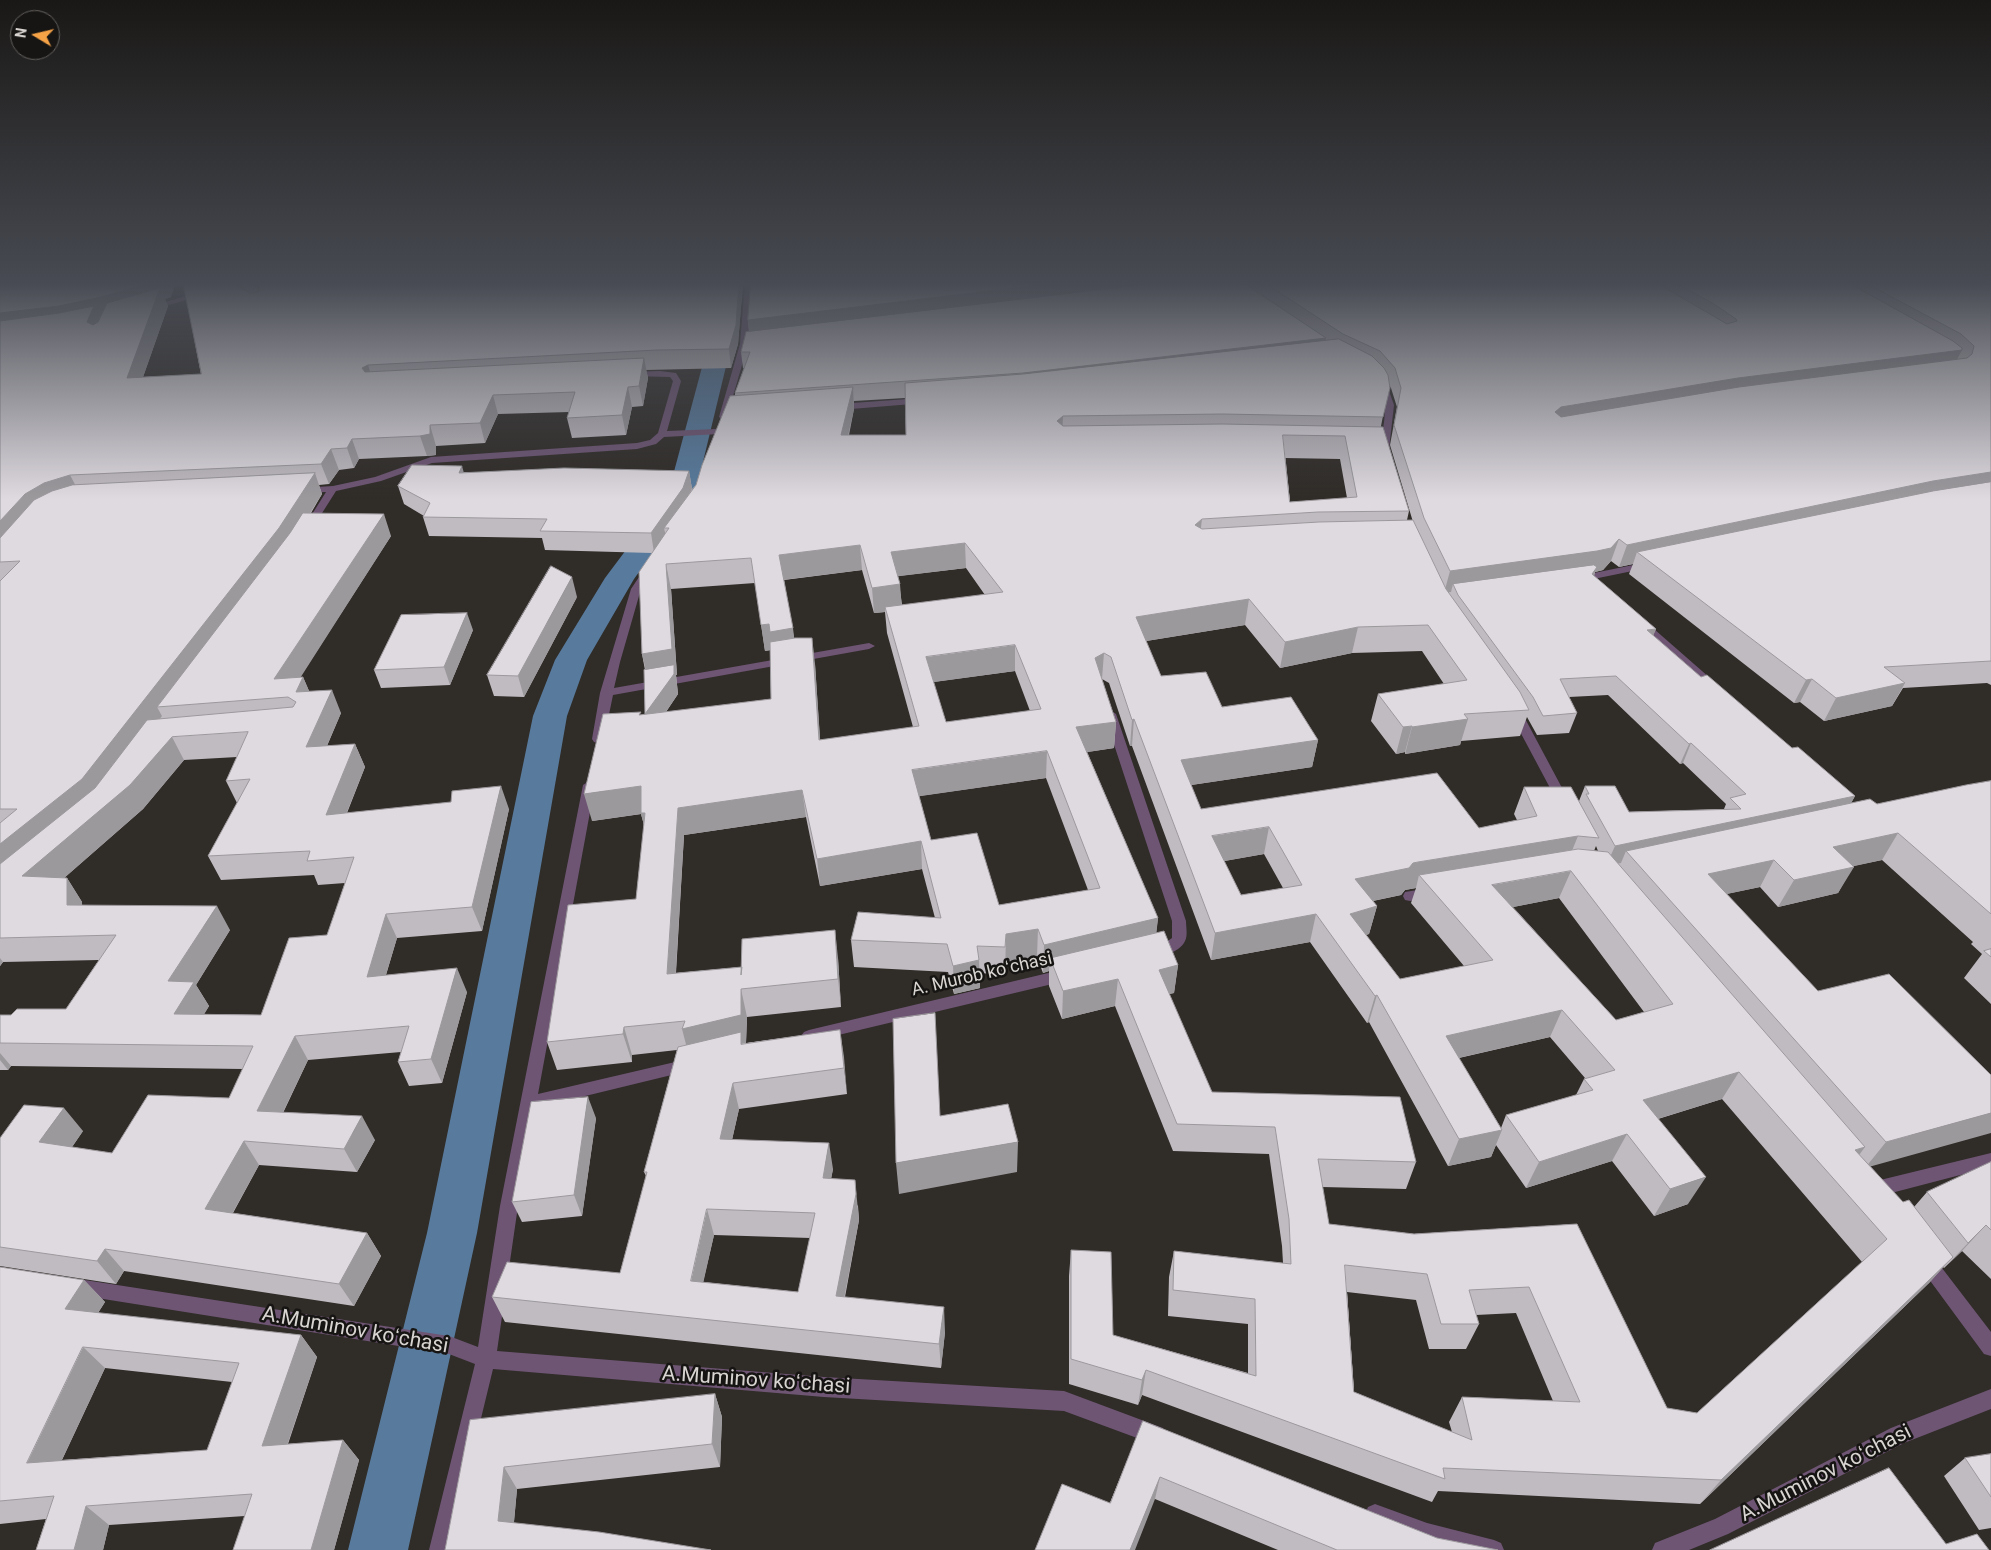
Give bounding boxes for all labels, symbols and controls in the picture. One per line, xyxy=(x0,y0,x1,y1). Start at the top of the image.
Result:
north arrow xyxy=(10,10,60,60)
text: N xyxy=(12,27,30,39)
street label: A. Murob koʻchasi xyxy=(910,948,1054,1002)
street label: A.Muminov koʻchasi xyxy=(260,1302,450,1360)
street label: A.Muminov koʻchasi xyxy=(661,1362,851,1400)
street label: A.Muminov koʻchasi xyxy=(1736,1420,1916,1528)

